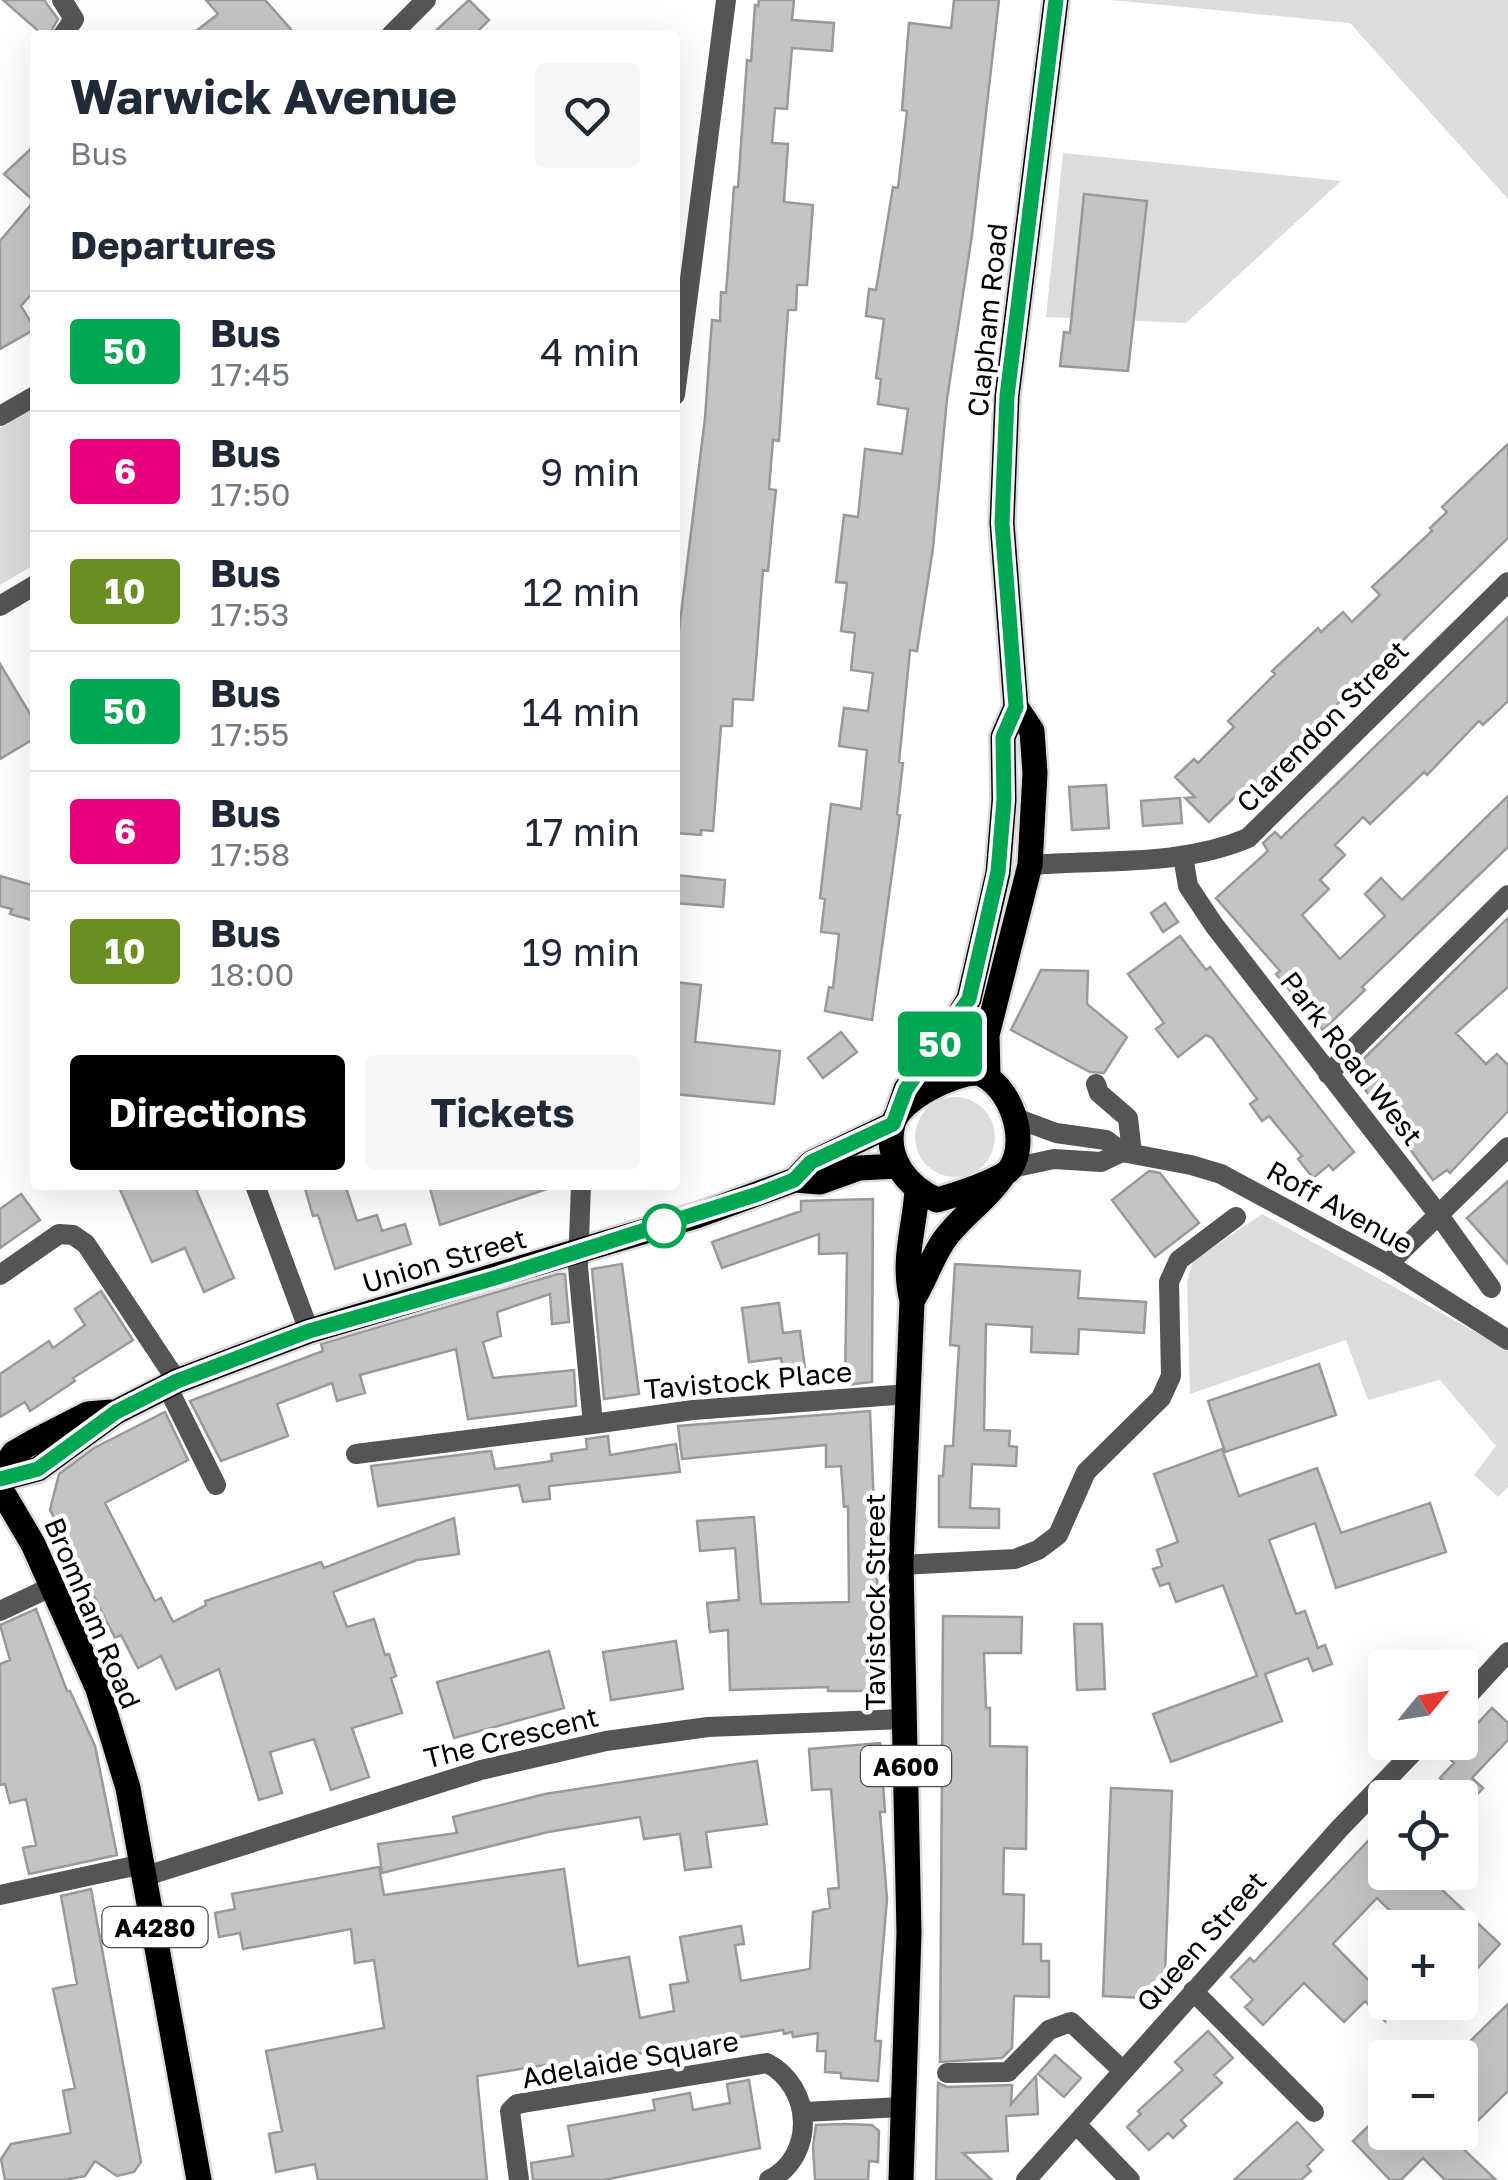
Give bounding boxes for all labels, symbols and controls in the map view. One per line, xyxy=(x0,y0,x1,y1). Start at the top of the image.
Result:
button: heart xyxy=(535,63,640,168)
text: Warwick Avenue xyxy=(70,67,457,125)
text: Bus xyxy=(70,134,128,172)
text: Departures xyxy=(70,222,276,267)
street label: Clapham Road xyxy=(960,222,1014,418)
text: Bus xyxy=(210,310,281,355)
text: 4 min xyxy=(540,329,640,374)
text: 50 xyxy=(103,330,147,372)
text: 17:45 xyxy=(210,355,290,393)
text: Bus xyxy=(210,430,281,475)
text: 9 min xyxy=(540,449,640,494)
text: 6 xyxy=(114,450,136,492)
text: 17:50 xyxy=(210,475,290,513)
text: Bus xyxy=(210,550,281,595)
text: 12 min xyxy=(523,569,640,614)
text: 10 xyxy=(105,570,145,612)
text: 17:53 xyxy=(210,595,289,633)
street label: Clarendon Street xyxy=(1229,633,1415,819)
text: Bus xyxy=(210,670,281,715)
text: 14 min xyxy=(522,689,640,734)
text: 50 xyxy=(103,690,147,732)
text: 17:55 xyxy=(210,715,289,753)
text: Bus xyxy=(210,790,281,835)
text: 17 min xyxy=(525,809,640,854)
text: 6 xyxy=(114,810,136,852)
text: 17:58 xyxy=(210,835,290,873)
text: Bus xyxy=(210,910,281,955)
text: 19 min xyxy=(522,929,640,974)
text: 10 xyxy=(105,930,145,972)
text: 18:00 xyxy=(210,955,294,993)
street label: Park Road West xyxy=(1274,965,1430,1151)
line badge: 50 xyxy=(895,1012,985,1076)
text: 50 xyxy=(918,1023,962,1065)
button: Directions xyxy=(70,1055,345,1170)
button: Tickets xyxy=(365,1055,640,1170)
street label: Roff Avenue xyxy=(1261,1153,1419,1261)
unlabelled marker xyxy=(643,1205,685,1247)
street label: Union Street xyxy=(358,1221,530,1299)
street label: Tavistock Place xyxy=(643,1354,853,1406)
street label: Tavistock Street xyxy=(858,1493,891,1711)
street label: Bromham Road xyxy=(38,1512,148,1714)
north arrow xyxy=(1368,1650,1478,1760)
map controls xyxy=(1368,1650,1478,2150)
street label: The Crescent xyxy=(421,1699,601,1775)
road number: A600 xyxy=(861,1746,951,1786)
button: locate xyxy=(1368,1780,1478,1890)
street label: Queen Street xyxy=(1129,1864,1273,2018)
road number: A4280 xyxy=(102,1907,208,1947)
button: + xyxy=(1368,1910,1478,2020)
street label: Adelaide Square xyxy=(519,2024,741,2094)
button: − xyxy=(1368,2040,1478,2150)

